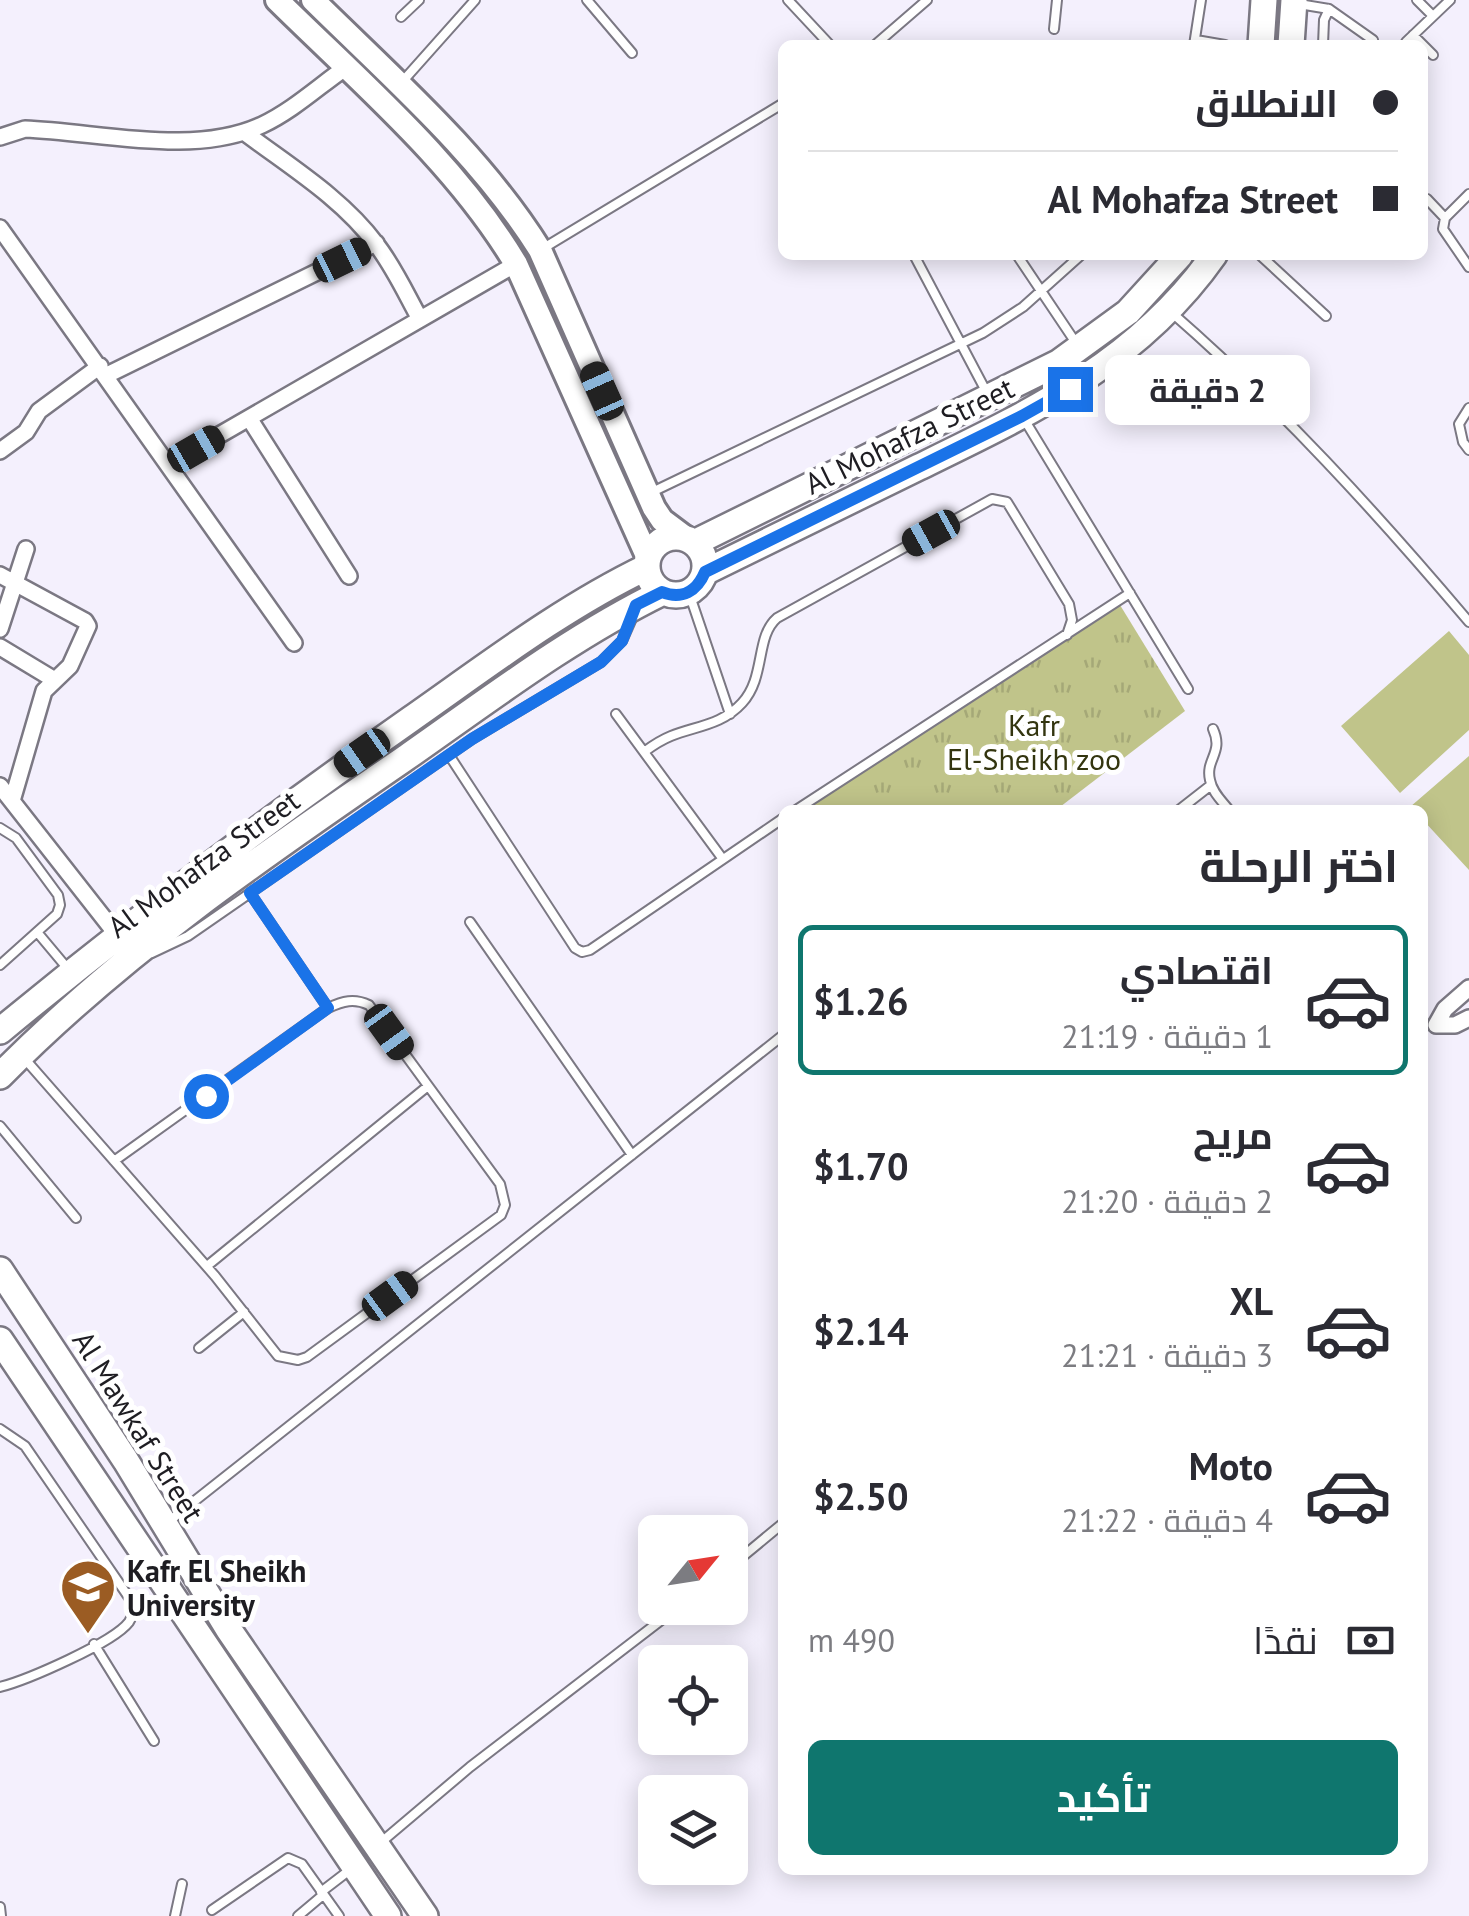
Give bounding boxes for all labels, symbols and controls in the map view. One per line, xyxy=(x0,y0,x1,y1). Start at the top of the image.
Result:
text: الانطلاق xyxy=(1195,78,1338,127)
text: Al Mohafza Street xyxy=(1047,174,1338,223)
car xyxy=(308,233,376,287)
callout: 2 دقيقة xyxy=(1105,354,1310,424)
car xyxy=(576,357,628,425)
route end xyxy=(1048,367,1093,412)
street label: Al Mohafza Street xyxy=(798,368,1020,502)
text: 2 دقيقة xyxy=(1149,369,1266,411)
car xyxy=(163,421,229,477)
car xyxy=(897,505,965,561)
park label: Kafr El-Sheikh zoo xyxy=(947,705,1121,778)
car xyxy=(329,724,395,782)
street label: Al Mohafza Street xyxy=(99,780,307,946)
text: اختر الرحلة xyxy=(1200,836,1398,894)
text: اقتصادي xyxy=(1120,945,1273,994)
icon: car xyxy=(1303,955,1393,1045)
text: $1.26 xyxy=(813,976,909,1025)
car xyxy=(359,999,419,1065)
text: 1 دقيقة · 21:19 xyxy=(1061,1015,1273,1057)
route start xyxy=(184,1074,229,1119)
text: مريح xyxy=(1193,1110,1273,1159)
icon: car xyxy=(1303,1120,1393,1210)
text: $1.70 xyxy=(813,1141,909,1190)
text: 2 دقيقة · 21:20 xyxy=(1061,1180,1273,1222)
car xyxy=(357,1266,423,1326)
text: XL xyxy=(1229,1276,1273,1325)
icon: car xyxy=(1303,1285,1393,1375)
text: $2.14 xyxy=(813,1306,909,1355)
street label: Al Mawkaf Street xyxy=(65,1323,213,1529)
text: 3 دقيقة · 21:21 xyxy=(1061,1334,1273,1376)
text: Moto xyxy=(1189,1441,1273,1490)
icon: car xyxy=(1303,1450,1393,1540)
text: $2.50 xyxy=(813,1471,909,1520)
text: 4 دقيقة · 21:22 xyxy=(1061,1499,1273,1541)
north arrow xyxy=(638,1515,748,1625)
map controls xyxy=(638,1515,748,1885)
place label: Kafr El Sheikh University xyxy=(127,1551,306,1624)
school or university icon: Kafr El Sheikh University xyxy=(58,1557,118,1636)
icon: cash xyxy=(1343,1613,1398,1668)
text: نقدًا xyxy=(1253,1615,1318,1664)
text: 490 m xyxy=(808,1619,895,1661)
button: locate xyxy=(638,1645,748,1755)
button: تأكيد xyxy=(808,1740,1398,1855)
button: layers xyxy=(638,1775,748,1885)

